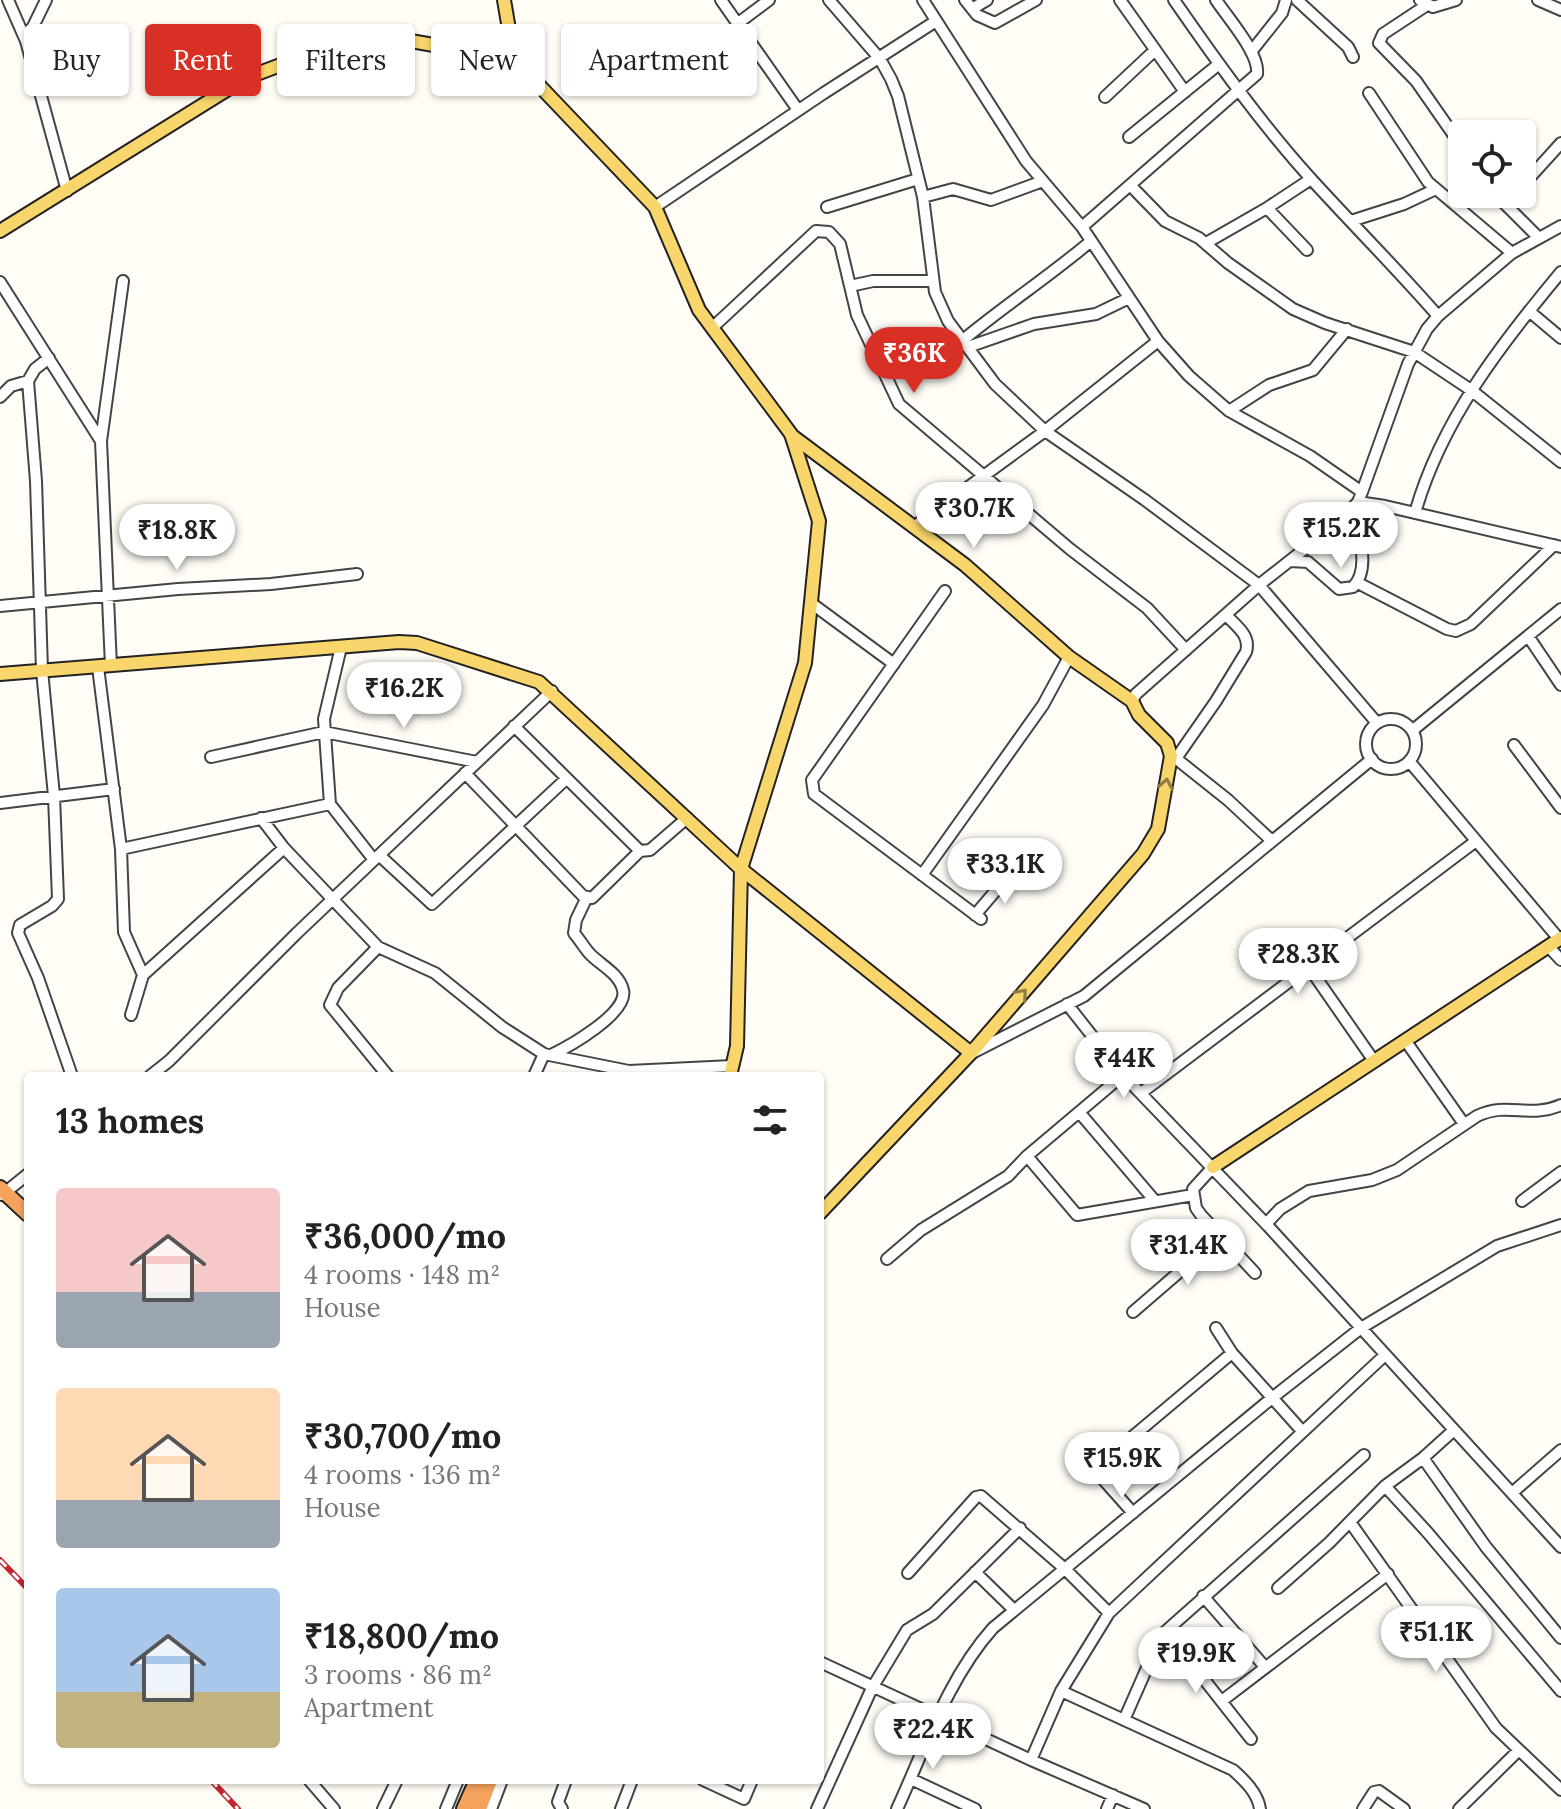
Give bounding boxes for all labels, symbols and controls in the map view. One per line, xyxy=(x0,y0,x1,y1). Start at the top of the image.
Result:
chip: Buy xyxy=(24,24,129,96)
chip: Rent xyxy=(145,24,261,96)
chip: Filters xyxy=(277,24,415,96)
chip: New xyxy=(431,24,545,96)
chip: Apartment xyxy=(561,24,757,96)
map controls xyxy=(1448,120,1536,208)
button: locate xyxy=(1448,120,1536,208)
pin: ₹36K xyxy=(867,327,961,395)
text: ₹36K xyxy=(883,336,945,369)
pin: ₹30.7K xyxy=(909,482,1039,550)
text: ₹30.7K xyxy=(933,491,1015,524)
pin: ₹15.2K xyxy=(1276,502,1406,570)
pin: ₹18.8K xyxy=(112,504,242,572)
text: ₹15.2K xyxy=(1302,511,1380,544)
text: ₹18.8K xyxy=(137,513,217,546)
pin: ₹16.2K xyxy=(339,662,469,730)
text: ₹16.2K xyxy=(365,671,443,704)
one-way arrow xyxy=(1157,777,1174,790)
pin: ₹33.1K xyxy=(940,838,1070,906)
text: ₹33.1K xyxy=(965,847,1045,880)
pin: ₹28.3K xyxy=(1233,928,1363,996)
text: ₹28.3K xyxy=(1257,937,1339,970)
one-way arrow xyxy=(1013,989,1027,1003)
pin: ₹44K xyxy=(1077,1032,1171,1100)
text: ₹44K xyxy=(1093,1041,1155,1074)
icon: filters xyxy=(748,1098,792,1142)
text: 13 homes xyxy=(56,1099,204,1142)
text: ₹36,000/mo xyxy=(304,1214,506,1257)
pin: ₹31.4K xyxy=(1123,1219,1253,1287)
icon: home xyxy=(120,1220,216,1316)
text: ₹31.4K xyxy=(1149,1228,1227,1261)
text: 4 rooms · 148 m² xyxy=(304,1258,500,1291)
text: House xyxy=(304,1291,381,1324)
text: ₹30,700/mo xyxy=(304,1414,501,1457)
icon: home xyxy=(120,1420,216,1516)
pin: ₹15.9K xyxy=(1057,1432,1187,1500)
text: ₹15.9K xyxy=(1082,1441,1162,1474)
text: 4 rooms · 136 m² xyxy=(304,1458,501,1491)
text: House xyxy=(304,1491,381,1524)
pin: ₹51.1K xyxy=(1371,1606,1501,1674)
text: ₹18,800/mo xyxy=(304,1614,499,1657)
text: ₹51.1K xyxy=(1399,1615,1473,1648)
icon: home xyxy=(120,1620,216,1716)
pin: ₹19.9K xyxy=(1131,1627,1261,1695)
text: ₹19.9K xyxy=(1156,1636,1236,1669)
text: 3 rooms · 86 m² xyxy=(304,1658,492,1691)
text: Apartment xyxy=(304,1691,434,1724)
pin: ₹22.4K xyxy=(868,1703,998,1771)
text: ₹22.4K xyxy=(892,1712,974,1745)

